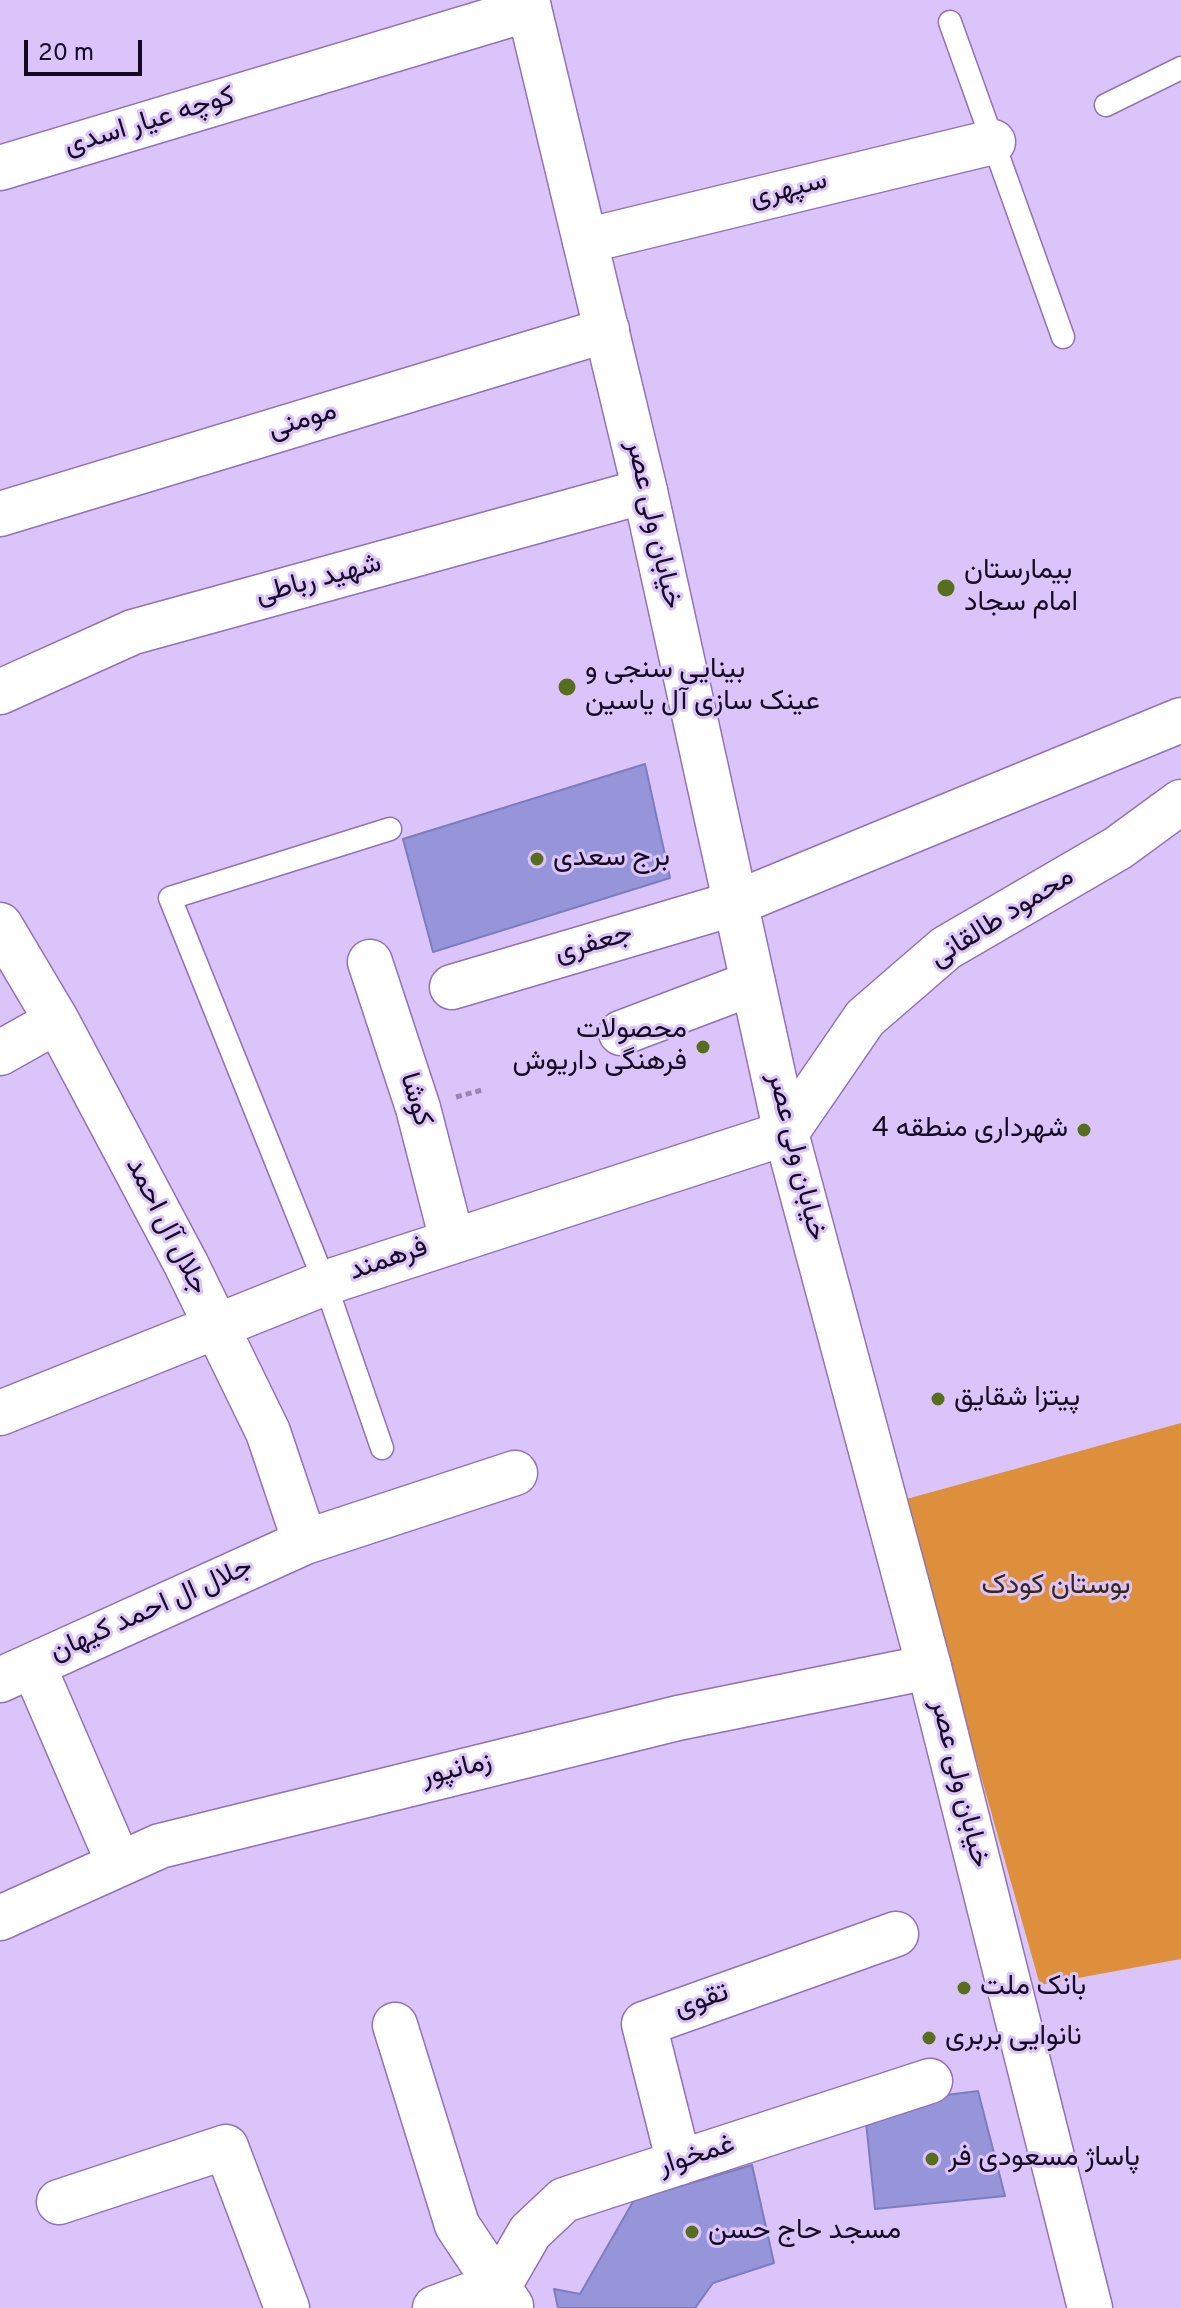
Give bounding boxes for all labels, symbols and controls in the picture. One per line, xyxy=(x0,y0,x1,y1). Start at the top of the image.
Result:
scale bar xyxy=(28,24,146,74)
text: 20 m xyxy=(38,39,94,69)
street label: کوچه عیار اسدی xyxy=(61,81,239,165)
street label: سپهری xyxy=(747,165,831,217)
street label: مومنی xyxy=(265,396,341,448)
street label: خیابان ولی عصر xyxy=(616,437,688,613)
street label: شهید رباطی xyxy=(253,548,385,614)
place label: بیمارستان امام سجاد xyxy=(964,555,1078,621)
marker: بیمارستان امام سجاد xyxy=(935,577,957,599)
place label: بینایی سنجی و عینک سازی آل یاسین xyxy=(585,654,820,720)
marker: بینایی سنجی و عینک سازی آل یاسین xyxy=(556,676,578,698)
place label: برج سعدی xyxy=(553,842,670,876)
marker: برج سعدی xyxy=(528,850,546,868)
street label: محمود طالقانی xyxy=(925,861,1081,977)
street label: جعفری xyxy=(551,918,637,972)
place label: محصولات فرهنگی داریوش xyxy=(512,1014,687,1080)
marker: محصولات فرهنگی داریوش xyxy=(694,1038,712,1056)
street label: کوشا xyxy=(390,1069,438,1131)
street label: خیابان ولی عصر xyxy=(758,1069,832,1245)
place label: شهرداری منطقه 4 xyxy=(872,1113,1068,1147)
marker: شهرداری منطقه 4 xyxy=(1075,1121,1093,1139)
street label: جلال آل احمد xyxy=(116,1153,214,1301)
street label: فرهمند xyxy=(345,1232,433,1290)
place label: پیتزا شقایق xyxy=(954,1382,1080,1416)
marker: پیتزا شقایق xyxy=(929,1390,947,1408)
street label: جلال ال احمد کیهان xyxy=(45,1551,259,1671)
park label: بوستان کودک xyxy=(982,1570,1130,1604)
street label: خیابان ولی عصر xyxy=(921,1696,995,1872)
street label: زمانپور xyxy=(418,1746,496,1796)
place label: بانک ملت xyxy=(980,1971,1086,2005)
street label: تقوی xyxy=(670,1977,734,2027)
marker: بانک ملت xyxy=(955,1979,973,1997)
place label: نانوایی بربری xyxy=(945,2021,1082,2055)
marker: نانوایی بربری xyxy=(920,2029,938,2047)
street label: غمخوار xyxy=(655,2129,739,2185)
place label: پاساژ مسعودی فر xyxy=(948,2142,1140,2176)
marker: پاساژ مسعودی فر xyxy=(923,2150,941,2168)
place label: مسجد حاج حسن xyxy=(708,2215,901,2249)
marker: مسجد حاج حسن xyxy=(683,2223,701,2241)

